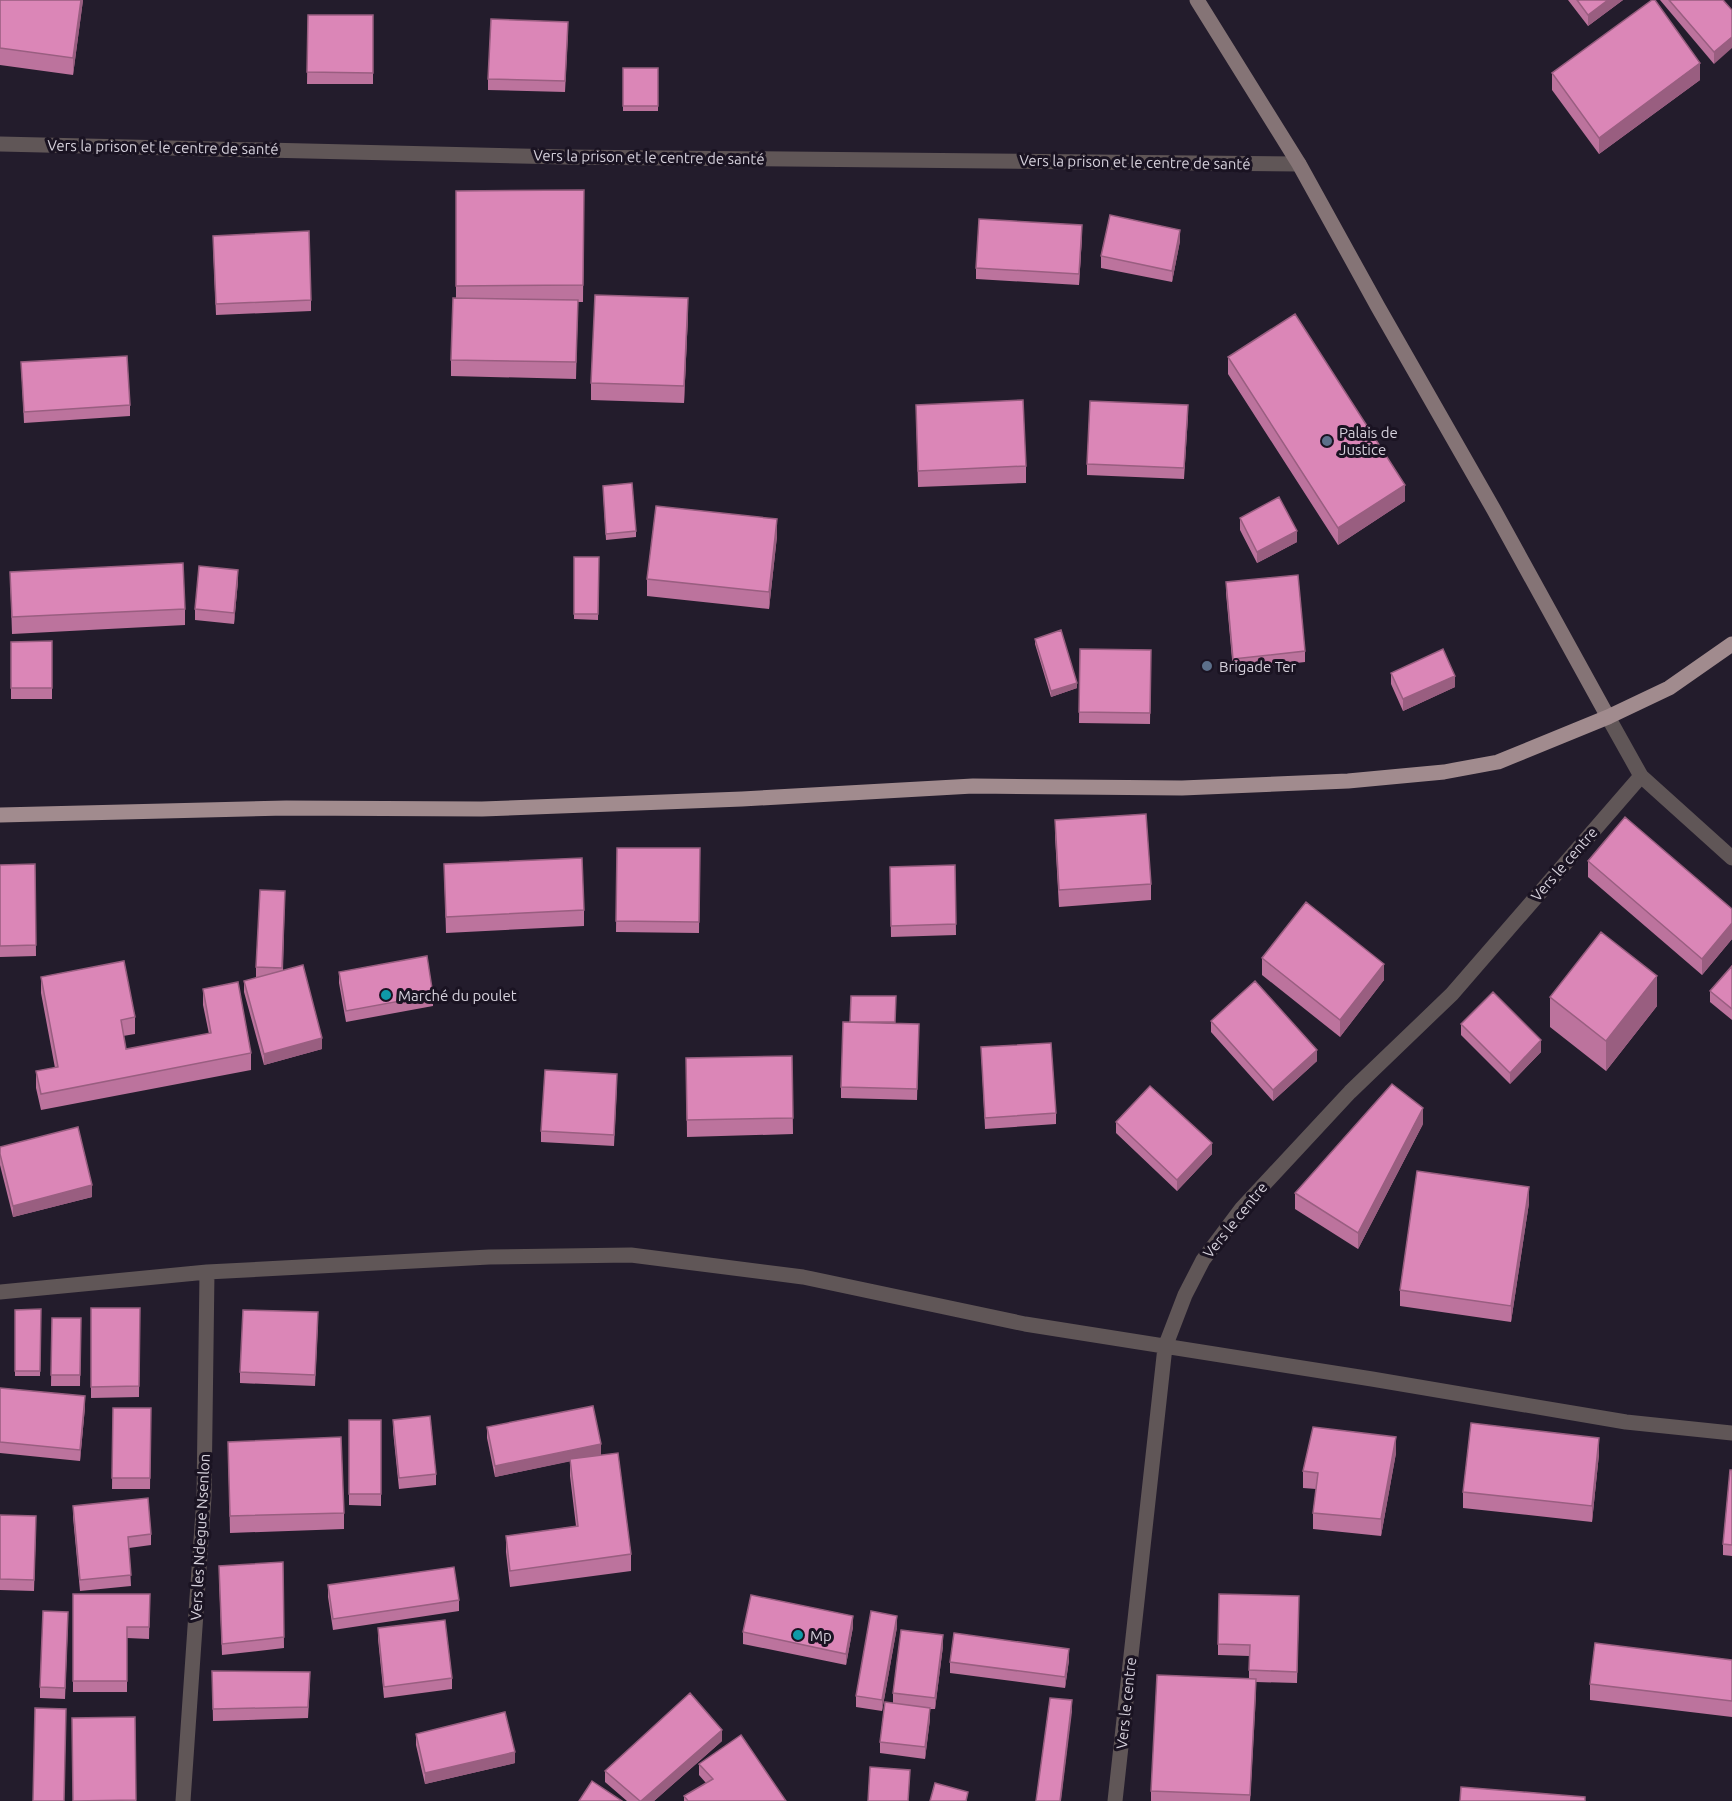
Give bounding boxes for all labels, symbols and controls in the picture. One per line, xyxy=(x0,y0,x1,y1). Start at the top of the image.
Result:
street label: Vers la prison et le centre de santé xyxy=(47,136,279,158)
street label: Vers la prison et le centre de santé xyxy=(533,146,765,168)
street label: Vers la prison et le centre de santé xyxy=(1019,151,1251,173)
place label: Palais de Justice xyxy=(1339,424,1398,458)
marker: Palais de Justice xyxy=(1320,434,1334,448)
place label: Brigade Ter xyxy=(1219,658,1297,675)
marker: Brigade Ter xyxy=(1200,659,1214,673)
street label: Vers le centre xyxy=(1527,824,1601,904)
place label: Marché du poulet xyxy=(398,987,517,1004)
marker: Marché du poulet xyxy=(379,988,393,1002)
street label: Vers le centre xyxy=(1199,1179,1271,1261)
street label: Vers les Ndegue Nsenlon xyxy=(187,1453,213,1621)
place label: Mp xyxy=(810,1627,832,1644)
marker: Mp xyxy=(791,1628,805,1642)
street label: Vers le centre xyxy=(1113,1656,1139,1750)

